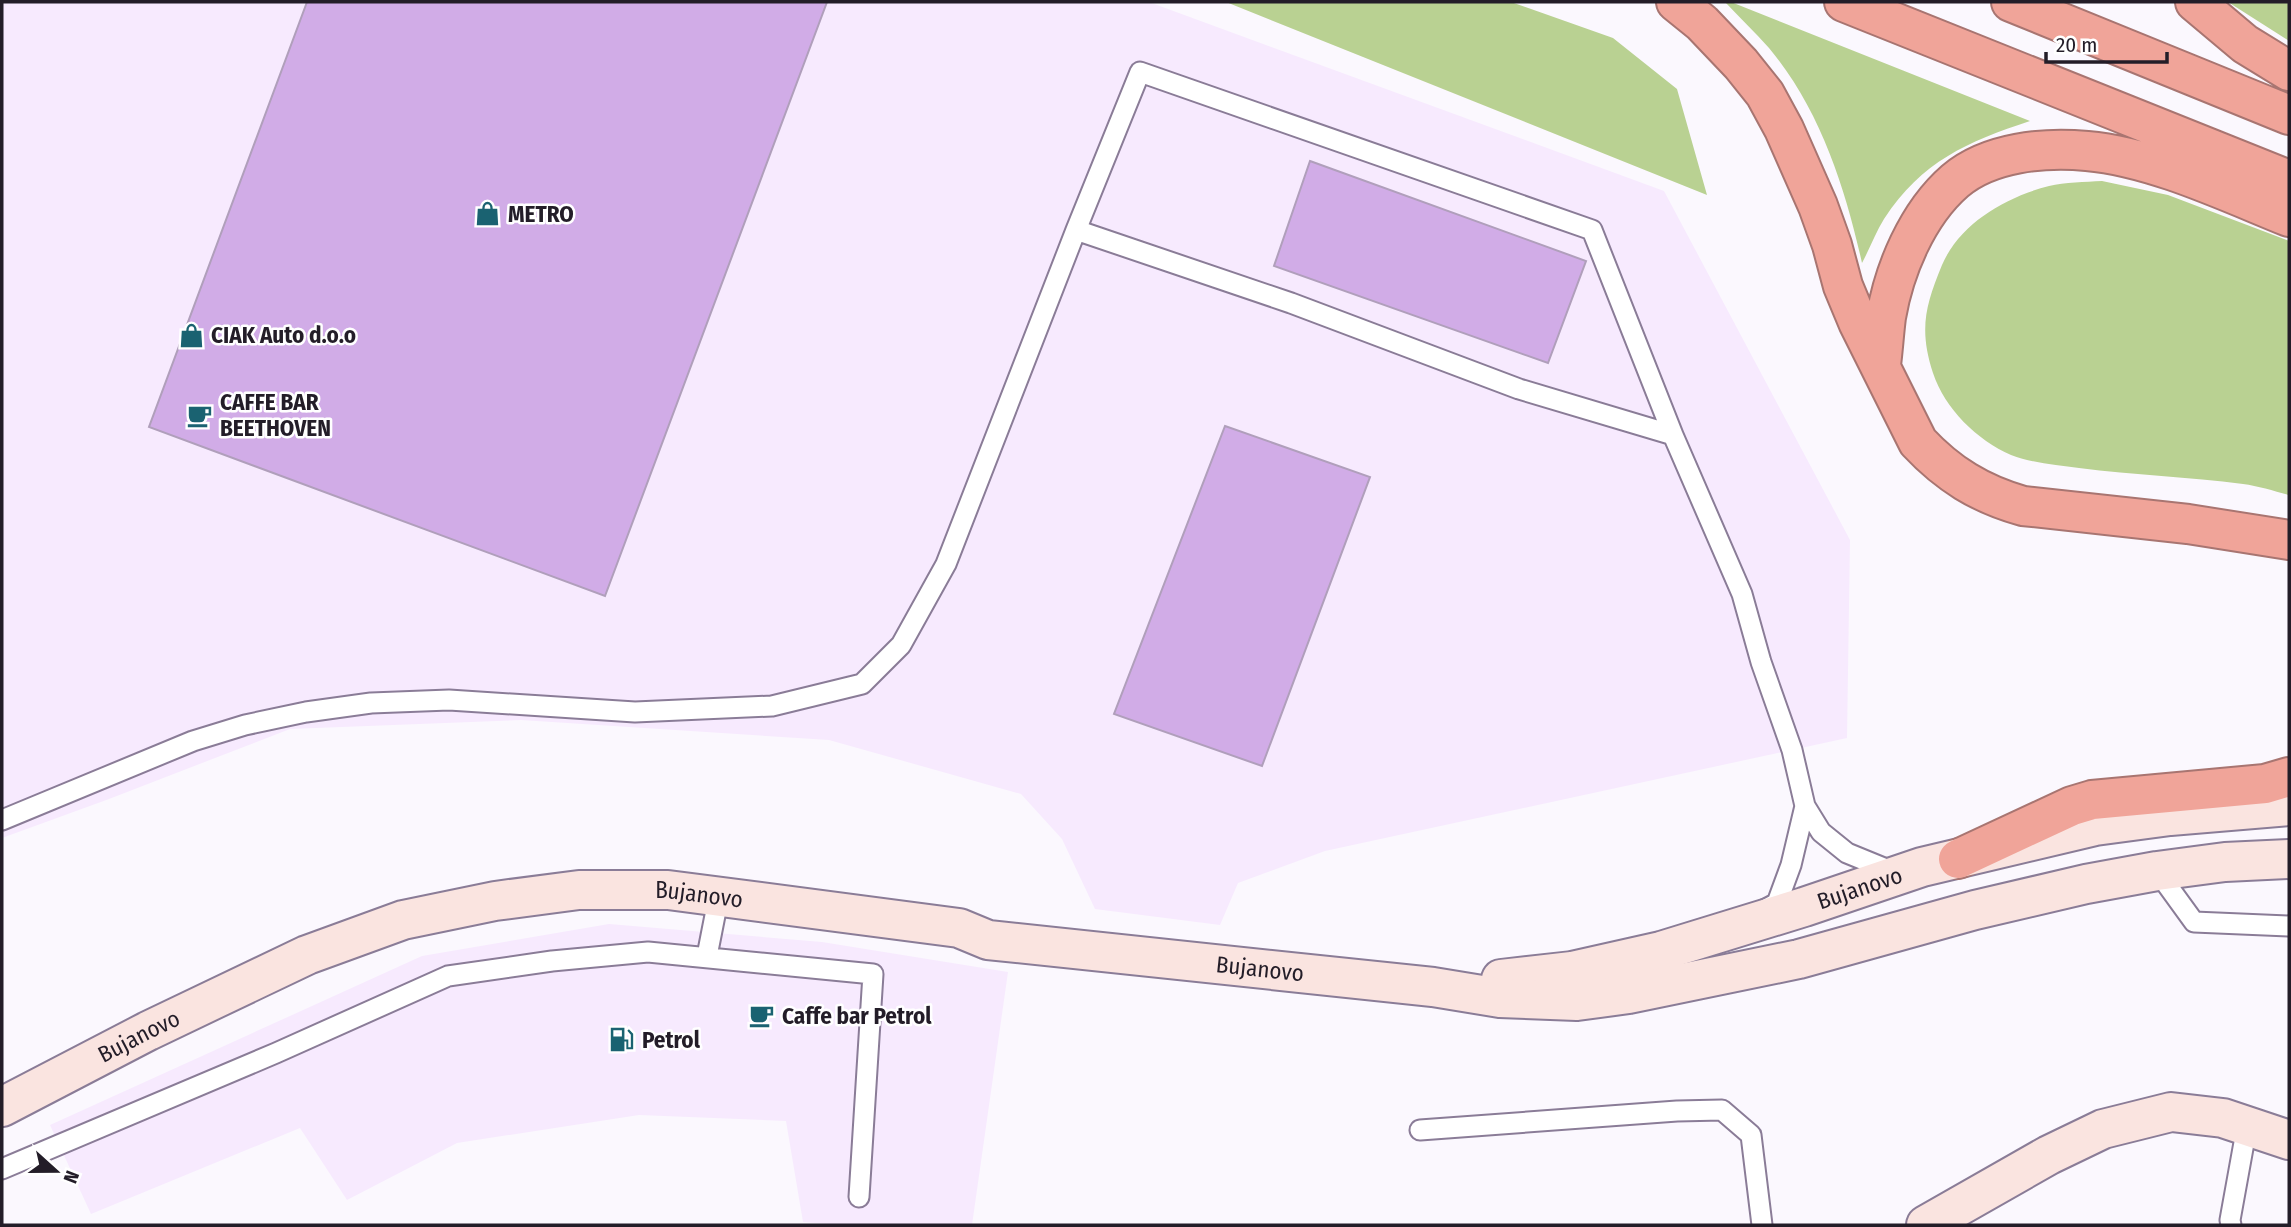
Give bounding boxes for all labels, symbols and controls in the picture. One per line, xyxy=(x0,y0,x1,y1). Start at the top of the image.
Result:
scale bar xyxy=(2046,21,2167,65)
text: 20 m xyxy=(2056,32,2097,58)
shop icon: METRO xyxy=(474,200,502,228)
place label: METRO xyxy=(508,200,574,228)
shop icon: CIAK Auto d.o.o xyxy=(177,321,205,349)
place label: CIAK Auto d.o.o xyxy=(211,321,356,349)
place label: CAFFE BAR BEETHOVEN xyxy=(220,388,331,442)
cafe icon: CAFFE BAR BEETHOVEN xyxy=(186,401,214,429)
street label: Bujanovo xyxy=(1813,861,1906,916)
street label: Bujanovo xyxy=(655,876,745,914)
street label: Bujanovo xyxy=(1215,950,1305,987)
cafe icon: Caffe bar Petrol xyxy=(748,1002,776,1030)
place label: Caffe bar Petrol xyxy=(782,1002,932,1030)
street label: Bujanovo xyxy=(93,1004,184,1069)
fuel station icon: Petrol xyxy=(608,1026,636,1054)
place label: Petrol xyxy=(642,1026,701,1054)
north arrow xyxy=(21,1136,91,1206)
text: N xyxy=(59,1167,84,1186)

